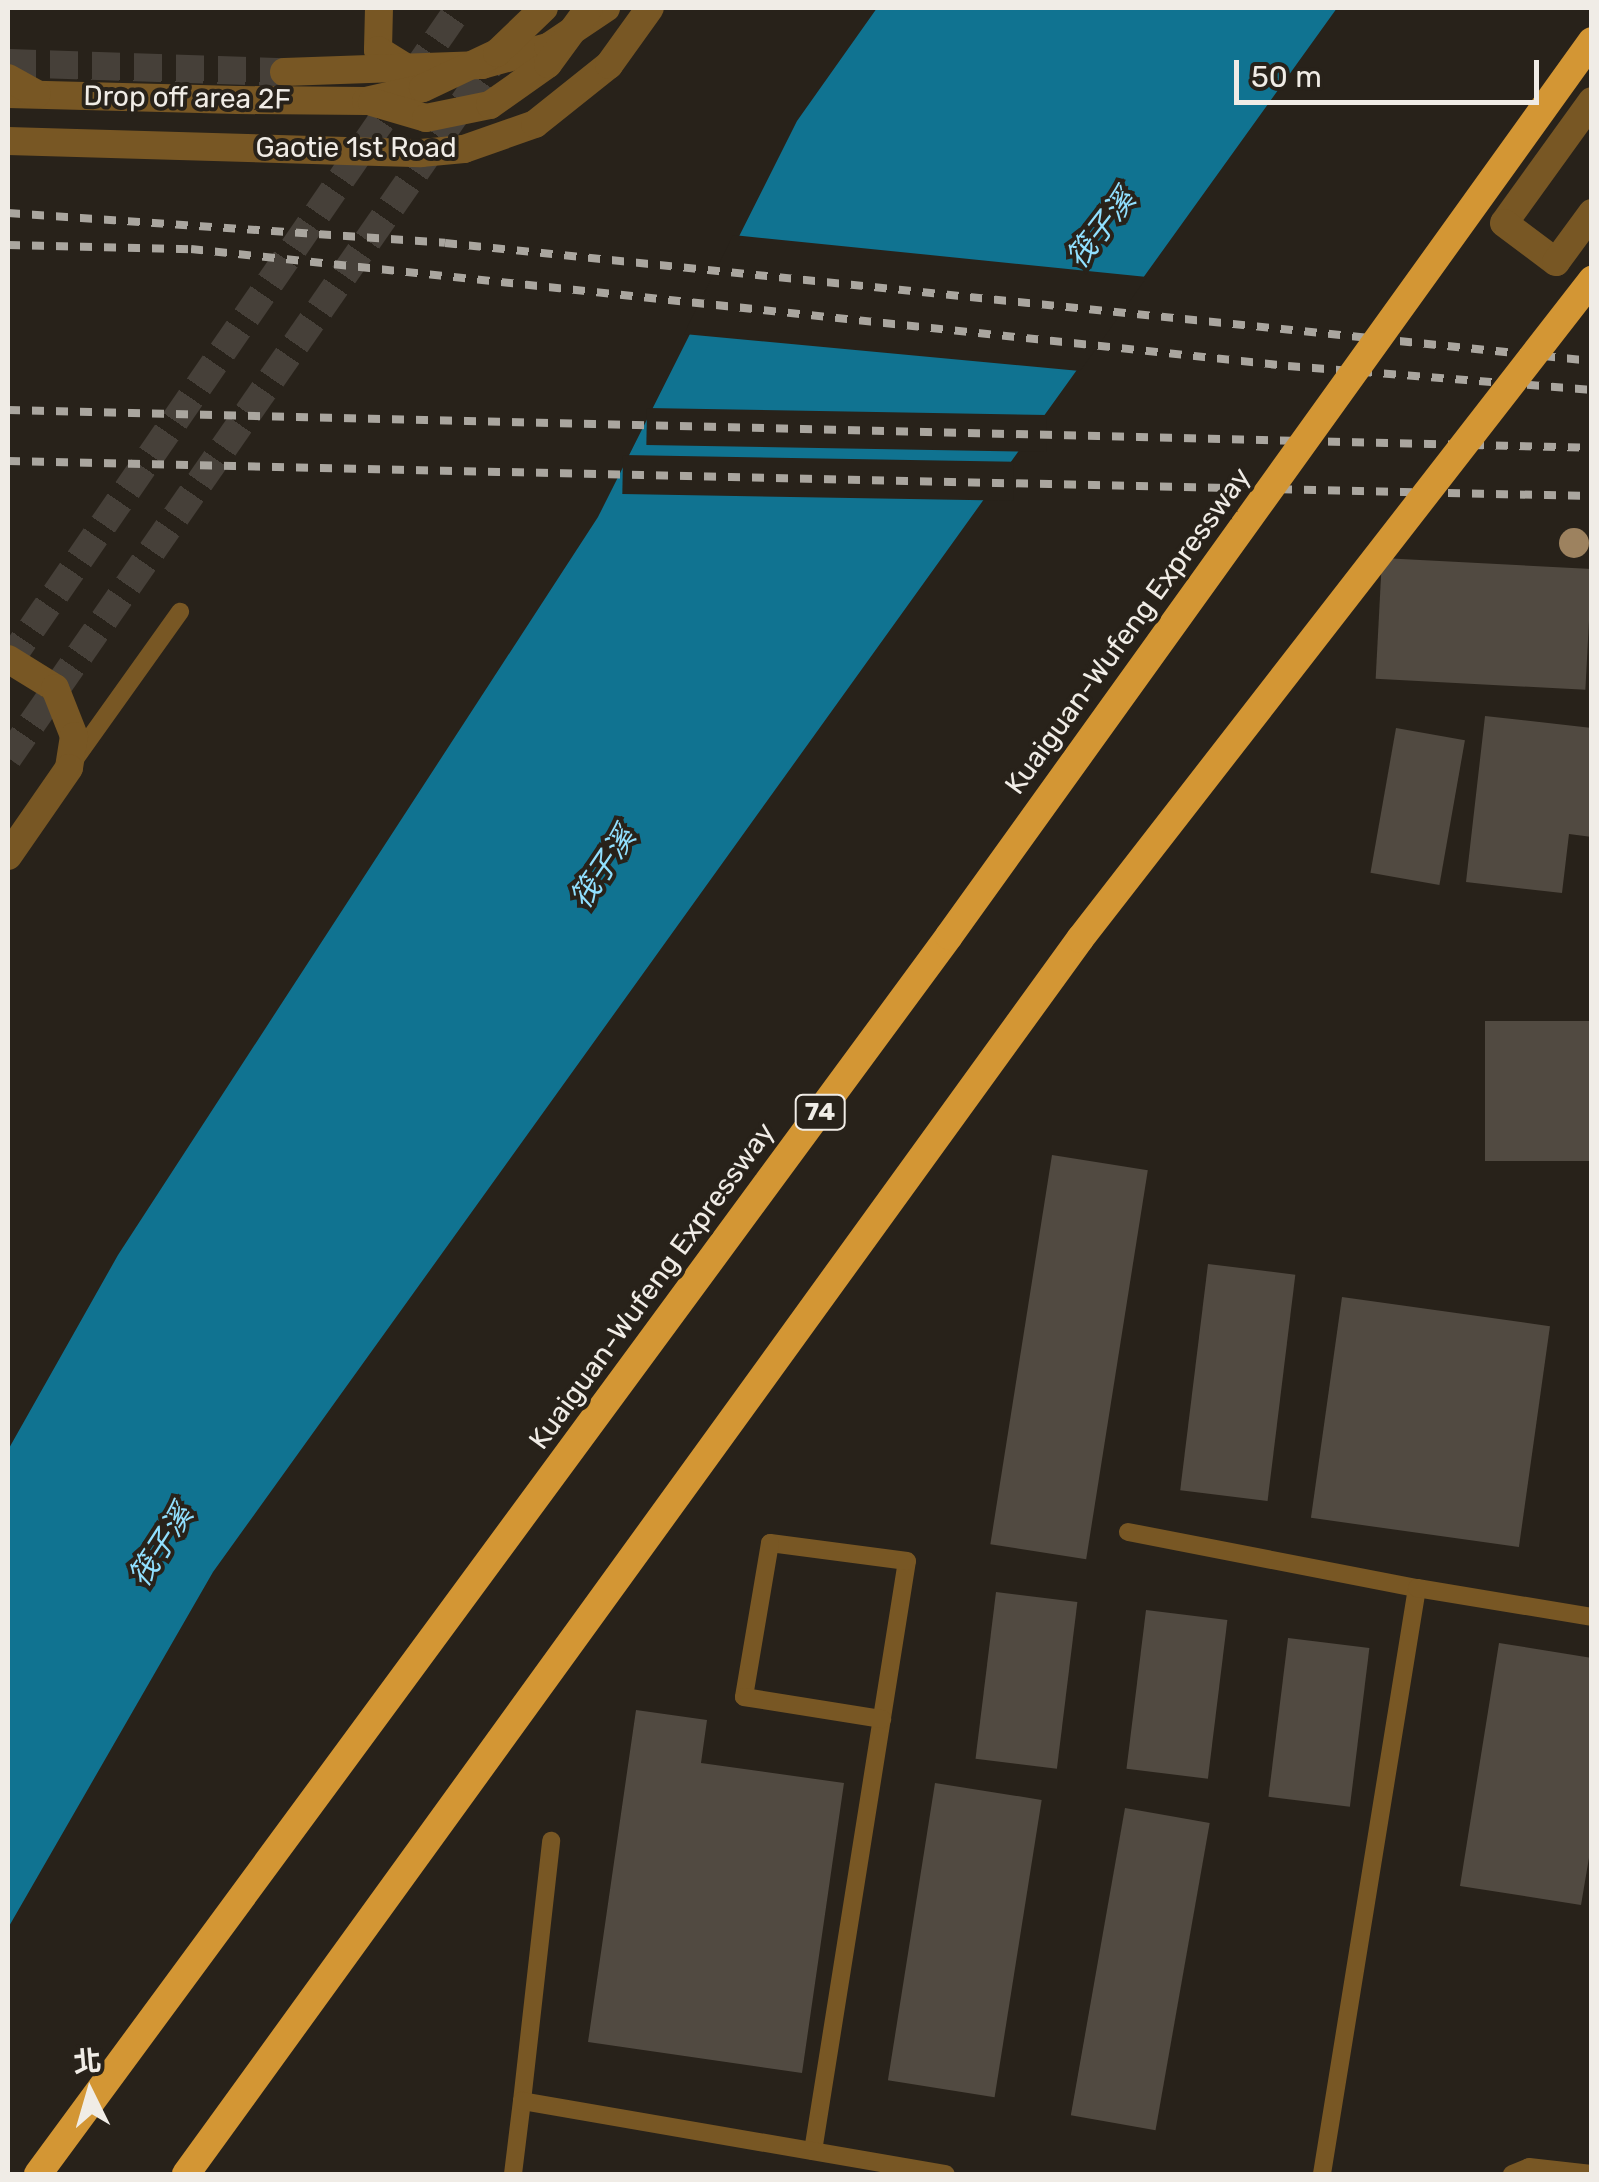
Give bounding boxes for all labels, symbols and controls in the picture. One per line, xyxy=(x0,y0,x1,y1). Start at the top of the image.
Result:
scale bar xyxy=(1239,40,1544,102)
text: 50 m xyxy=(1251,59,1322,95)
street label: Drop off area 2F xyxy=(83,79,291,117)
street label: Gaotie 1st Road xyxy=(255,131,457,165)
water label: 筏子溪 xyxy=(1059,182,1143,276)
street label: Kuaiguan-Wufeng Expressway xyxy=(998,461,1258,801)
water label: 筏子溪 xyxy=(563,821,643,915)
road number: 74 xyxy=(792,1092,848,1132)
street label: Kuaiguan-Wufeng Expressway xyxy=(522,1116,782,1456)
water label: 筏子溪 xyxy=(121,1498,201,1594)
north arrow xyxy=(40,2042,140,2142)
text: 北 xyxy=(72,2044,103,2079)

